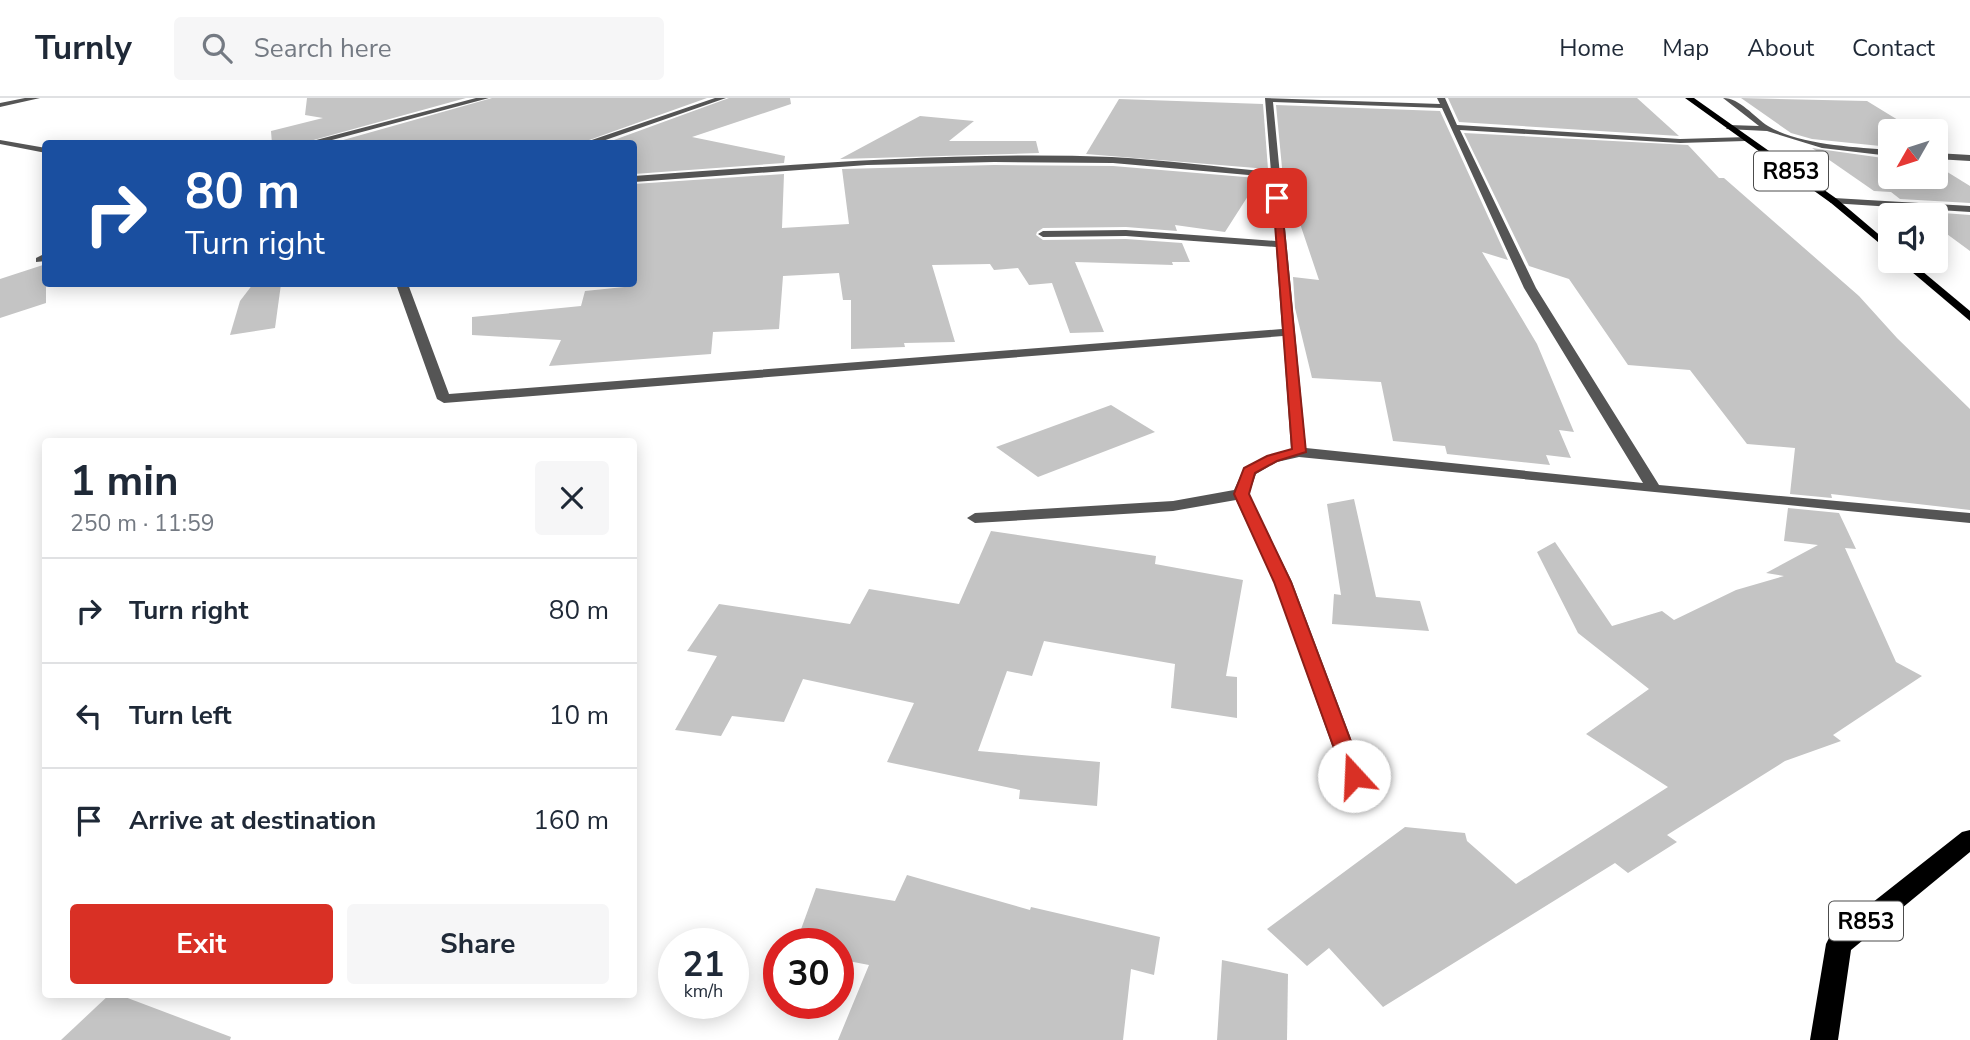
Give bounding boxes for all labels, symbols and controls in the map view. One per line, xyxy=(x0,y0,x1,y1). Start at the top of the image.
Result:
search box xyxy=(174,17,664,80)
text: Turnly xyxy=(35,26,132,71)
icon: search xyxy=(198,29,236,67)
text: Search here xyxy=(254,31,392,66)
text: Home xyxy=(1559,32,1624,64)
text: Map xyxy=(1662,32,1709,64)
text: About xyxy=(1747,32,1814,64)
text: Contact xyxy=(1852,32,1935,64)
north arrow xyxy=(1878,119,1948,189)
map controls xyxy=(1878,119,1948,273)
road number: R853 xyxy=(1754,152,1828,190)
text: 80 m xyxy=(185,158,300,225)
icon: right xyxy=(70,168,161,259)
pin xyxy=(1247,168,1307,228)
icon: arrive xyxy=(1258,179,1296,217)
button: sound xyxy=(1878,203,1948,273)
text: Turn right xyxy=(185,222,325,265)
text: 1 min xyxy=(70,453,179,510)
button: close xyxy=(535,461,609,535)
text: 250 m · 11:59 xyxy=(70,508,215,539)
icon: right xyxy=(70,592,108,630)
text: Turn right xyxy=(129,593,248,628)
text: 80 m xyxy=(549,593,609,628)
icon: left xyxy=(70,697,108,735)
text: Turn left xyxy=(129,698,232,733)
text: 10 m xyxy=(549,698,609,733)
position arrow xyxy=(1317,739,1391,813)
icon: arrive xyxy=(70,802,108,840)
text: Arrive at destination xyxy=(129,803,376,838)
text: 160 m xyxy=(533,803,609,838)
road number: R853 xyxy=(1829,902,1903,940)
button: Exit xyxy=(70,904,333,984)
button: Share xyxy=(347,904,609,984)
speed limit sign: 30 xyxy=(763,928,854,1019)
text: 21 xyxy=(682,941,725,988)
text: km/h xyxy=(684,979,723,1003)

